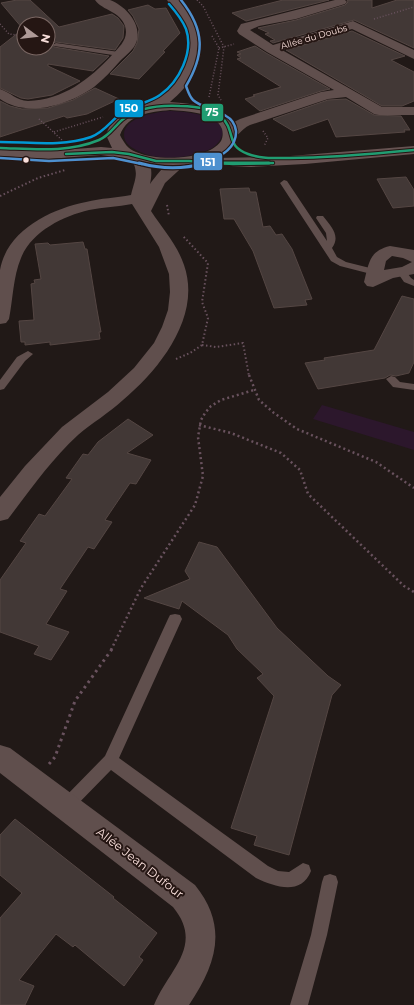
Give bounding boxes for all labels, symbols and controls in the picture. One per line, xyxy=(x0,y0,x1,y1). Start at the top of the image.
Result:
north arrow xyxy=(16,16,56,56)
street label: Allée du Doubs xyxy=(279,22,349,51)
text: N xyxy=(38,32,54,45)
line badge: 150 xyxy=(114,99,144,118)
text: 150 xyxy=(120,101,139,115)
line badge: 75 xyxy=(201,103,224,122)
text: 75 xyxy=(205,105,219,119)
line badge: 151 xyxy=(193,152,223,171)
unlabelled marker xyxy=(21,155,31,165)
text: 151 xyxy=(200,155,216,169)
street label: Allée Jean Dufour xyxy=(94,824,187,901)

